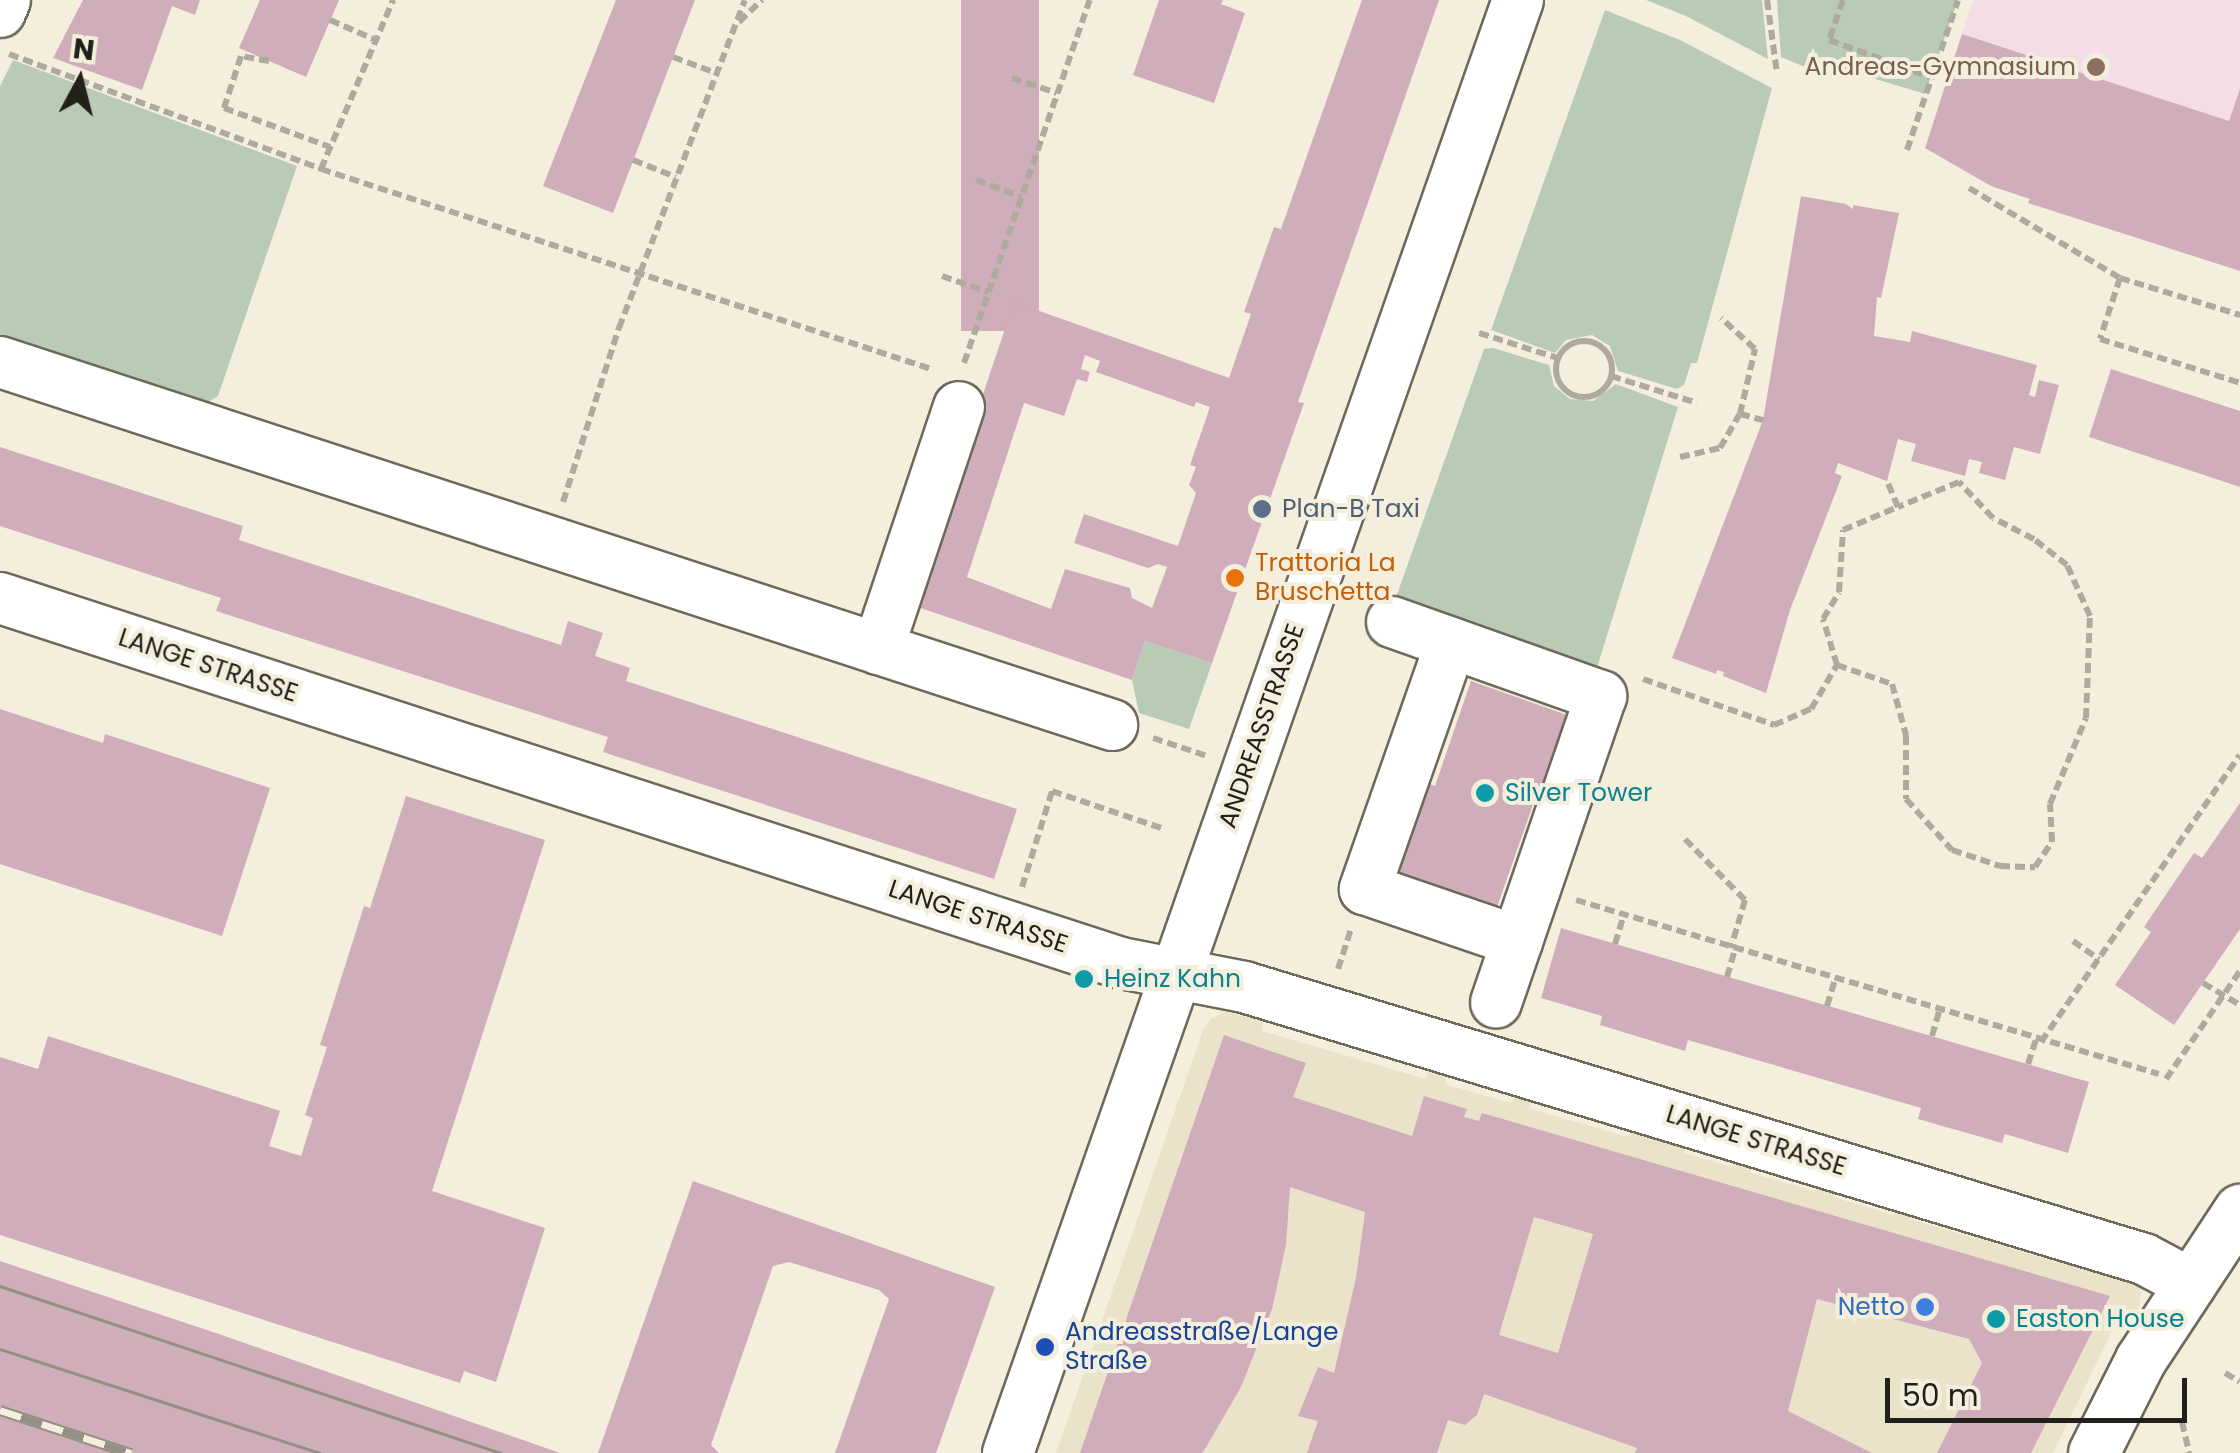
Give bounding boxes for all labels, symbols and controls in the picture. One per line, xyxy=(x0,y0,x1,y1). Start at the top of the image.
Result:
text: N xyxy=(71,29,97,70)
north arrow xyxy=(30,30,130,130)
place label: Andreas-Gymnasium xyxy=(1805,52,2076,82)
marker: Andreas-Gymnasium xyxy=(2085,56,2107,78)
place label: Plan-B Taxi xyxy=(1282,494,1420,524)
marker: Plan-B Taxi xyxy=(1251,498,1273,520)
place label: Trattoria La Bruschetta xyxy=(1255,549,1396,608)
marker: Trattoria La Bruschetta xyxy=(1224,567,1246,589)
street label: ANDREASSTRASSE xyxy=(1213,620,1311,832)
street label: LANGE STRASSE xyxy=(115,623,301,709)
place label: Silver Tower xyxy=(1505,778,1652,808)
marker: Silver Tower xyxy=(1474,782,1496,804)
street label: LANGE STRASSE xyxy=(885,874,1071,960)
place label: Heinz Kahn xyxy=(1104,964,1241,994)
marker: Heinz Kahn xyxy=(1073,968,1095,990)
street label: LANGE STRASSE xyxy=(1662,1099,1850,1183)
place label: Netto xyxy=(1838,1292,1905,1322)
marker: Netto xyxy=(1914,1296,1936,1318)
place label: Easton House xyxy=(2016,1304,2184,1334)
marker: Easton House xyxy=(1985,1308,2007,1330)
place label: Andreasstraße/Lange Straße xyxy=(1065,1318,1338,1377)
marker: Andreasstraße/Lange Straße xyxy=(1034,1336,1056,1358)
scale bar xyxy=(1890,1358,2192,1420)
text: 50 m xyxy=(1902,1374,1979,1417)

